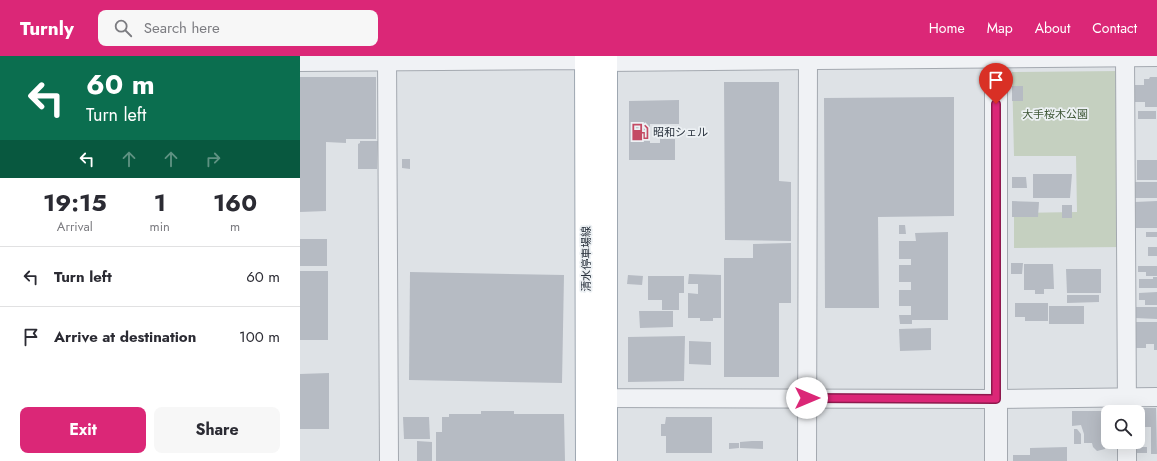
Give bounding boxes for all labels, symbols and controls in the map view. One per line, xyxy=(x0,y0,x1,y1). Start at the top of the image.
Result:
search box xyxy=(98,10,378,46)
text: Turnly xyxy=(20,15,74,42)
icon: search xyxy=(112,17,134,39)
text: Search here xyxy=(144,17,220,39)
text: Home xyxy=(929,18,965,38)
text: Map xyxy=(987,18,1013,38)
text: About xyxy=(1035,18,1070,38)
text: Contact xyxy=(1092,18,1137,38)
pin xyxy=(979,63,1013,104)
text: 60 m xyxy=(86,64,155,105)
icon: arrive xyxy=(985,69,1007,91)
icon: left xyxy=(20,72,72,124)
text: Turn left xyxy=(86,102,146,128)
park label: 大手桜木公園 xyxy=(1022,106,1088,122)
fuel station icon: 昭和シェル xyxy=(630,122,650,142)
place label: 昭和シェル xyxy=(653,124,708,140)
icon: left xyxy=(76,148,98,170)
icon: ahead xyxy=(118,148,140,170)
icon: ahead xyxy=(160,148,182,170)
icon: right xyxy=(202,148,224,170)
text: 19:15 xyxy=(43,185,107,220)
text: 1 xyxy=(154,185,166,220)
text: 160 xyxy=(213,185,257,220)
text: Arrival xyxy=(57,217,93,236)
text: min xyxy=(150,217,170,236)
text: m xyxy=(230,217,240,236)
street label: 清水停車場線 xyxy=(578,226,594,292)
icon: left xyxy=(20,266,42,288)
text: Turn left xyxy=(54,266,112,288)
text: 60 m xyxy=(246,266,280,288)
icon: arrive xyxy=(20,326,42,348)
text: Arrive at destination xyxy=(54,326,196,348)
text: 100 m xyxy=(239,326,280,348)
position arrow xyxy=(786,377,828,419)
map controls xyxy=(1101,405,1145,449)
button: search xyxy=(1101,405,1145,449)
button: Exit xyxy=(20,407,146,453)
button: Share xyxy=(154,407,280,453)

